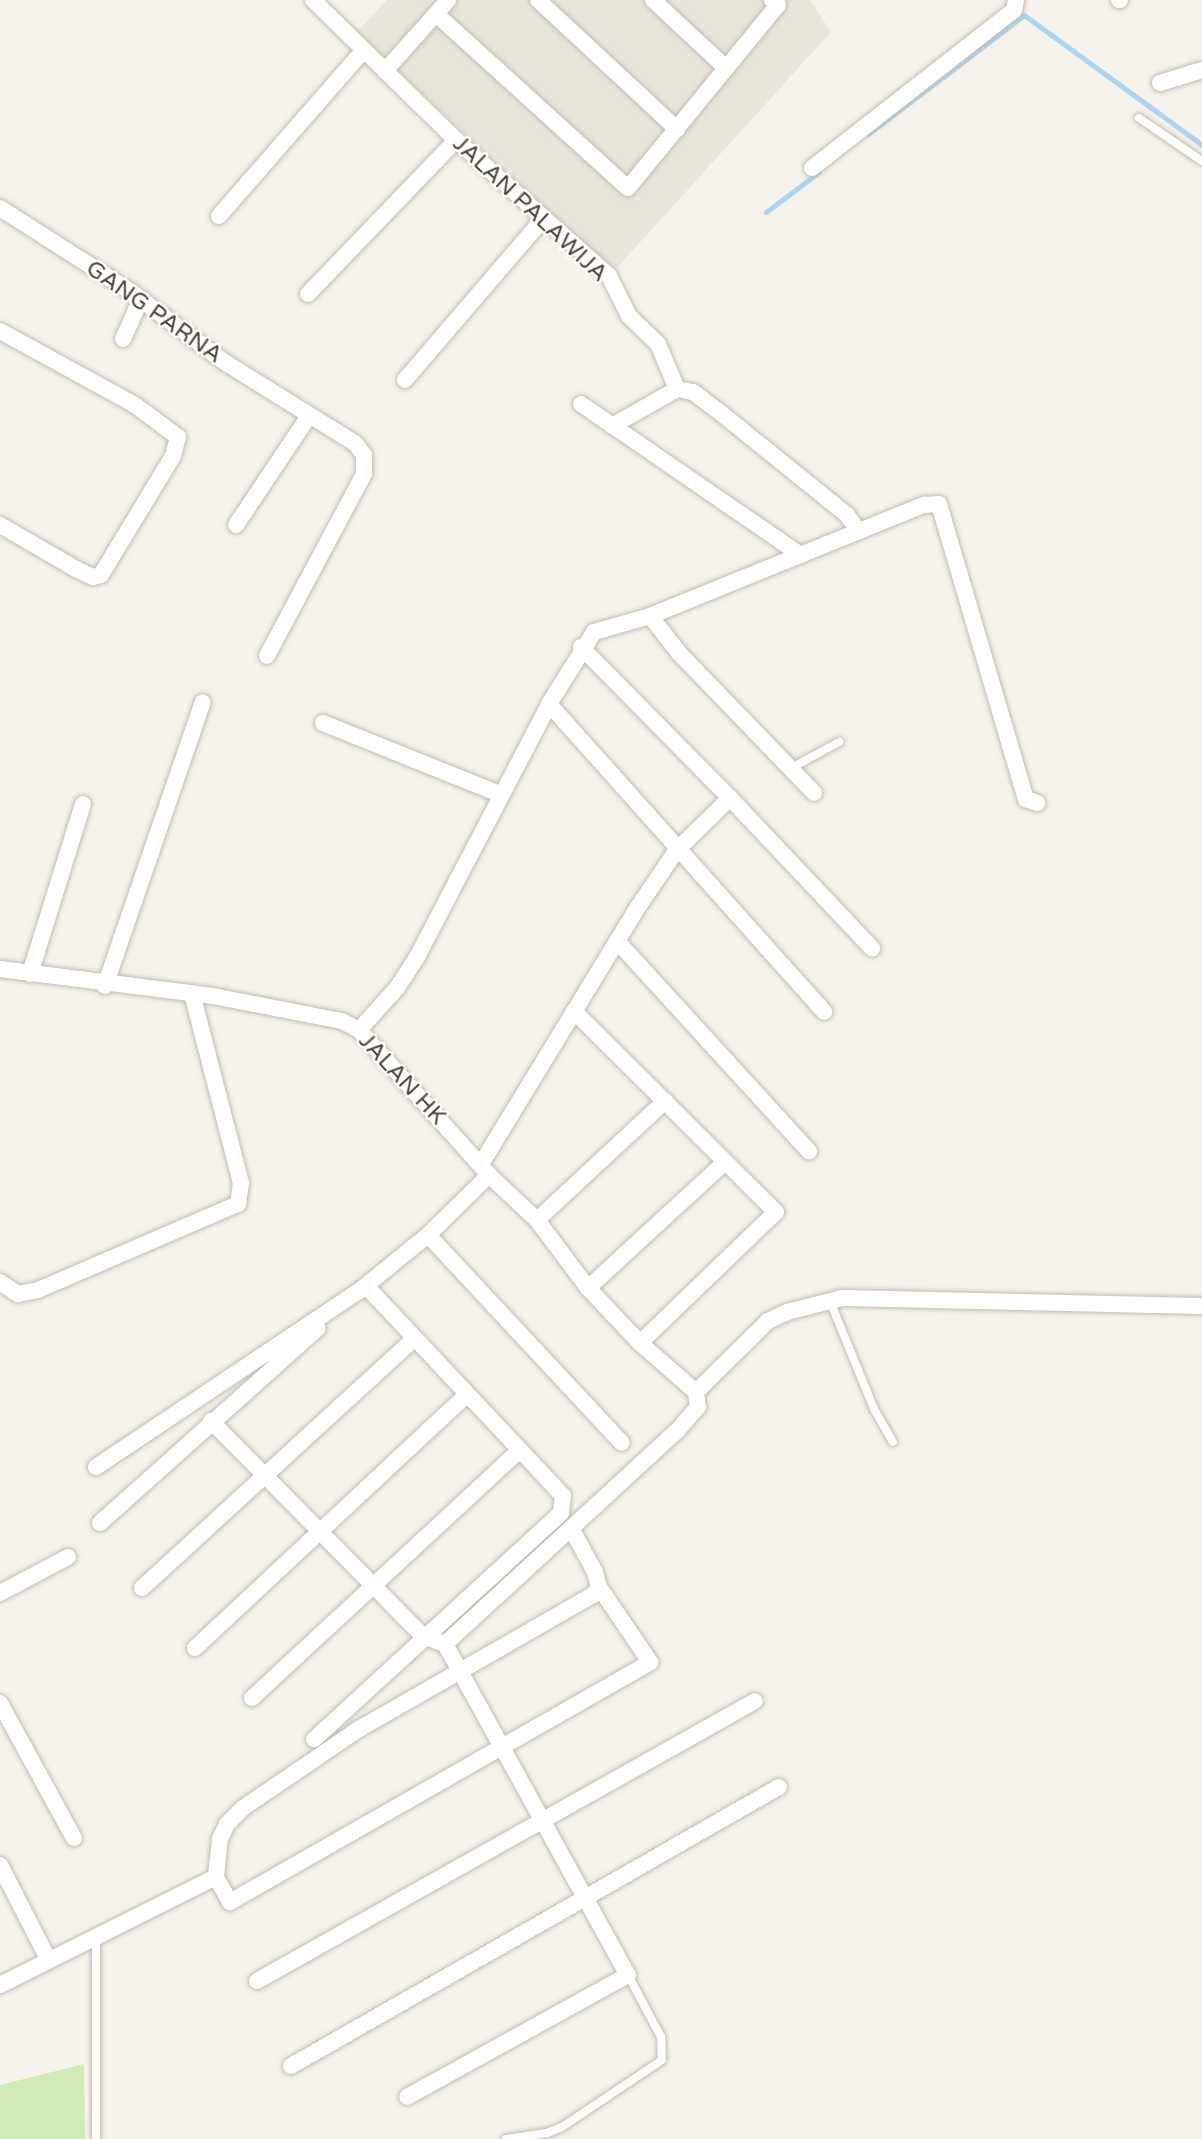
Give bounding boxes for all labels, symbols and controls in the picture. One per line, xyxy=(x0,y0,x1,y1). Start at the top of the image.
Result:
street label: JALAN PALAWIJA xyxy=(447,130,613,288)
street label: GANG PARNA xyxy=(81,255,227,369)
street label: JALAN HK xyxy=(353,1028,451,1130)

